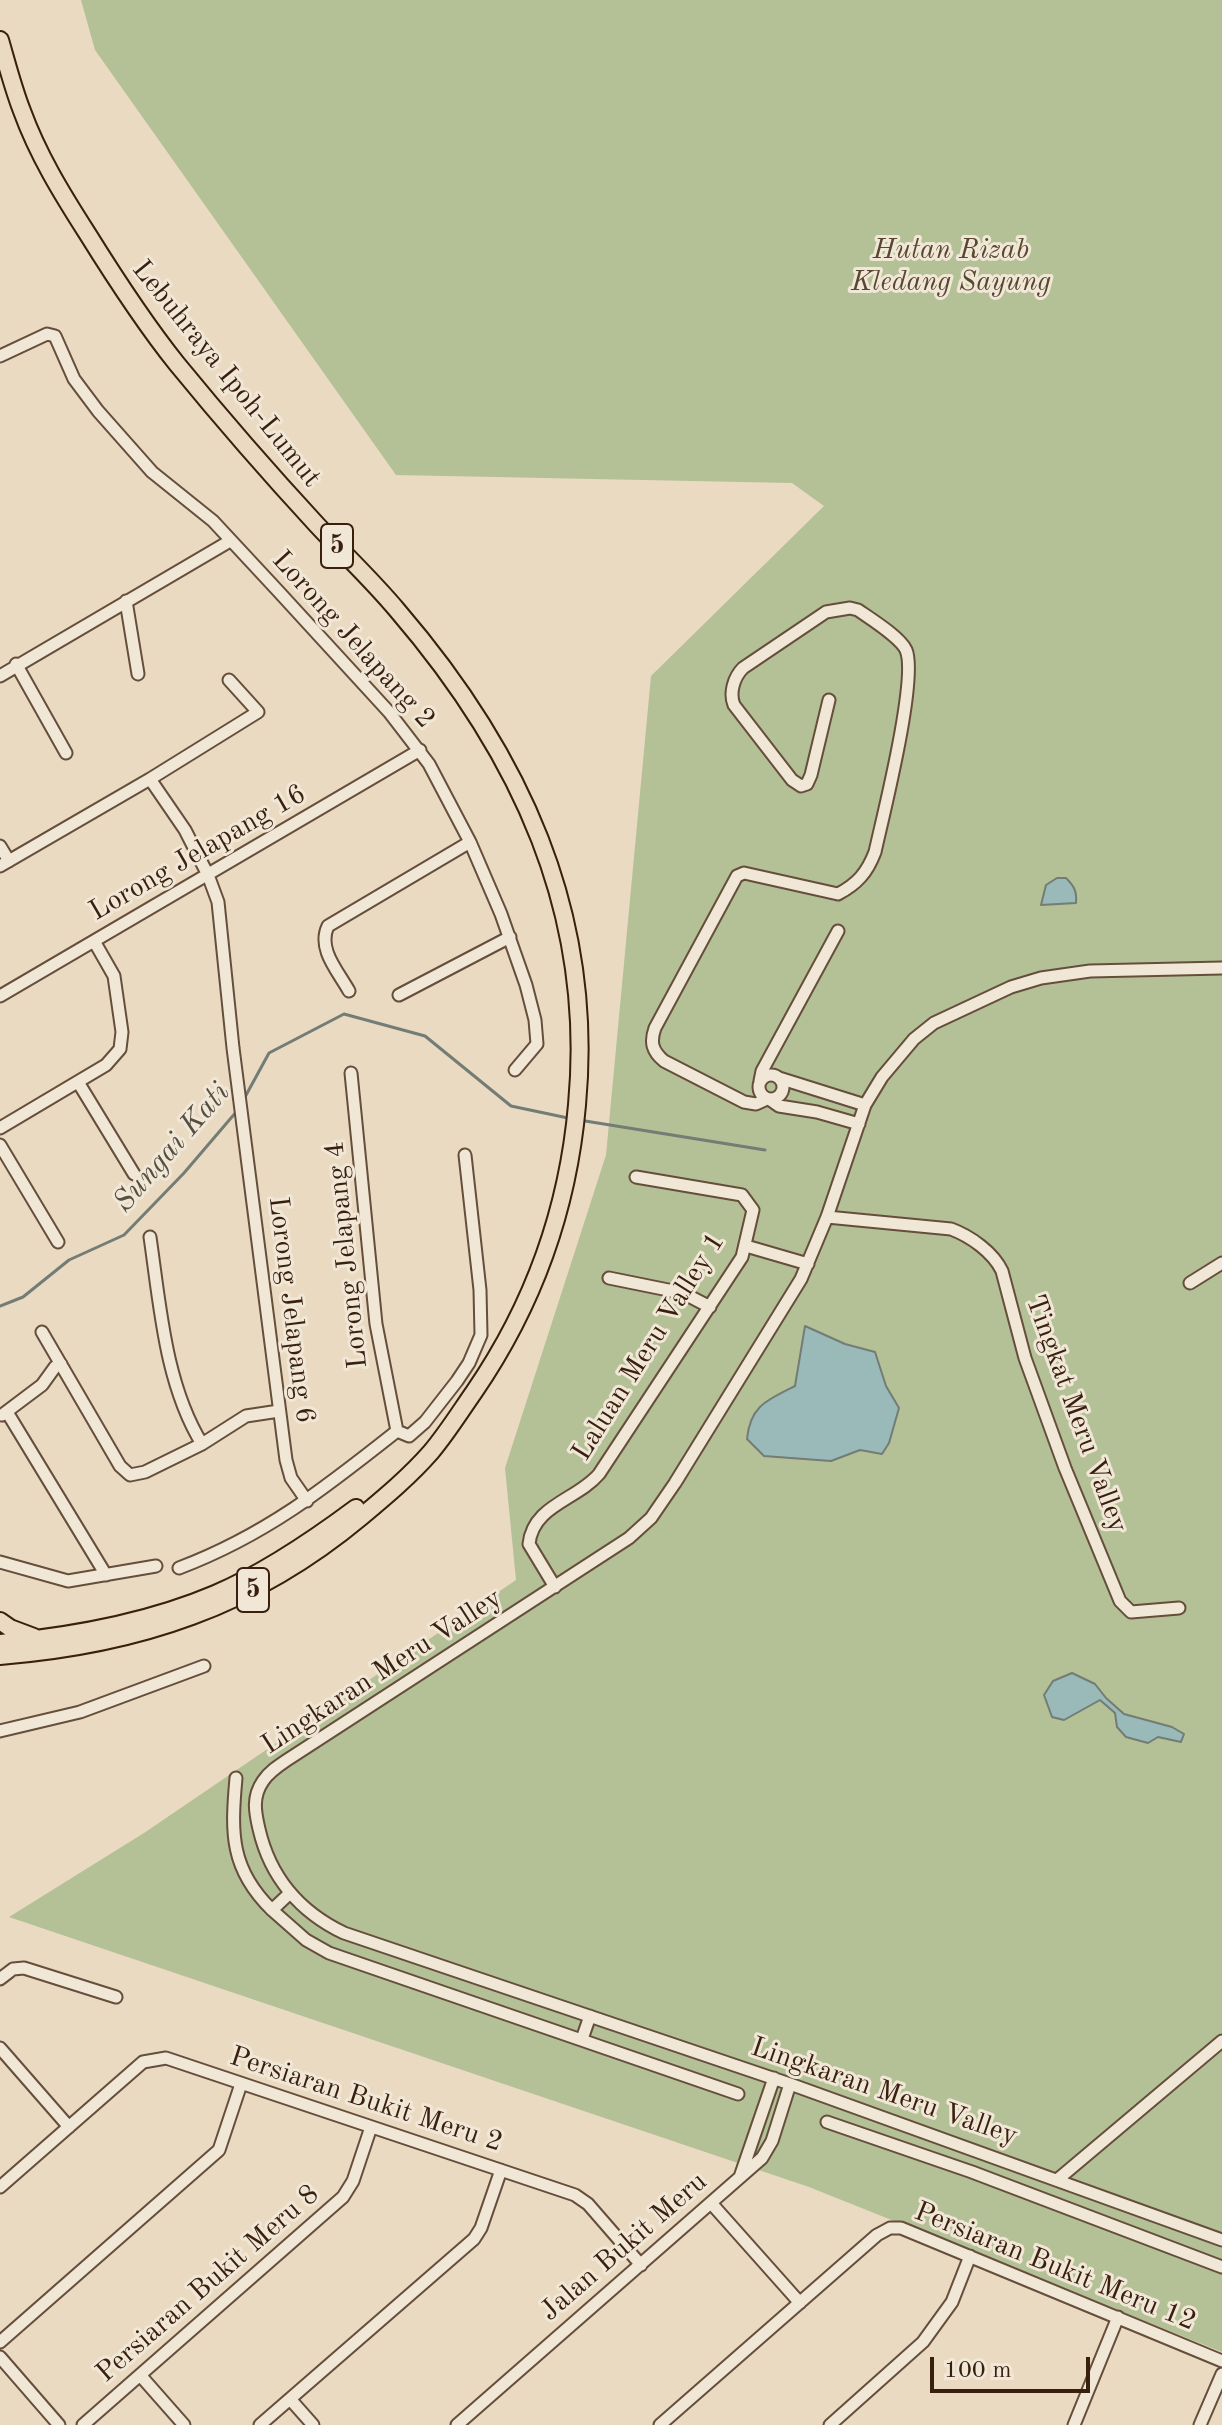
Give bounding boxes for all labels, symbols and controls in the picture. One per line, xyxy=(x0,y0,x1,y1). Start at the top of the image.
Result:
park label: Hutan Rizab Kledang Sayung xyxy=(851,234,1051,300)
street label: Lebuhraya Ipoh-Lumut xyxy=(124,254,328,494)
road number: 5 xyxy=(321,524,353,568)
street label: Lorong Jelapang 2 xyxy=(264,544,442,736)
street label: Lorong Jelapang 16 xyxy=(84,777,312,929)
water label: Sungai Kati xyxy=(106,1076,238,1220)
street label: Lorong Jelapang 4 xyxy=(318,1140,376,1370)
street label: Lorong Jelapang 6 xyxy=(260,1195,322,1425)
street label: Laluan Meru Valley 1 xyxy=(565,1227,733,1467)
street label: Tingkat Meru Valley xyxy=(1017,1291,1135,1537)
road number: 5 xyxy=(237,1568,269,1612)
street label: Lingkaran Meru Valley xyxy=(255,1582,509,1762)
street label: Lingkaran Meru Valley xyxy=(746,2031,1022,2153)
street label: Persiaran Bukit Meru 2 xyxy=(225,2040,507,2160)
street label: Jalan Bukit Meru xyxy=(534,2165,714,2329)
street label: Persiaran Bukit Meru 8 xyxy=(90,2178,326,2390)
street label: Persiaran Bukit Meru 12 xyxy=(909,2195,1201,2339)
scale bar xyxy=(934,2341,1094,2391)
text: 100 m xyxy=(944,2359,1012,2383)

